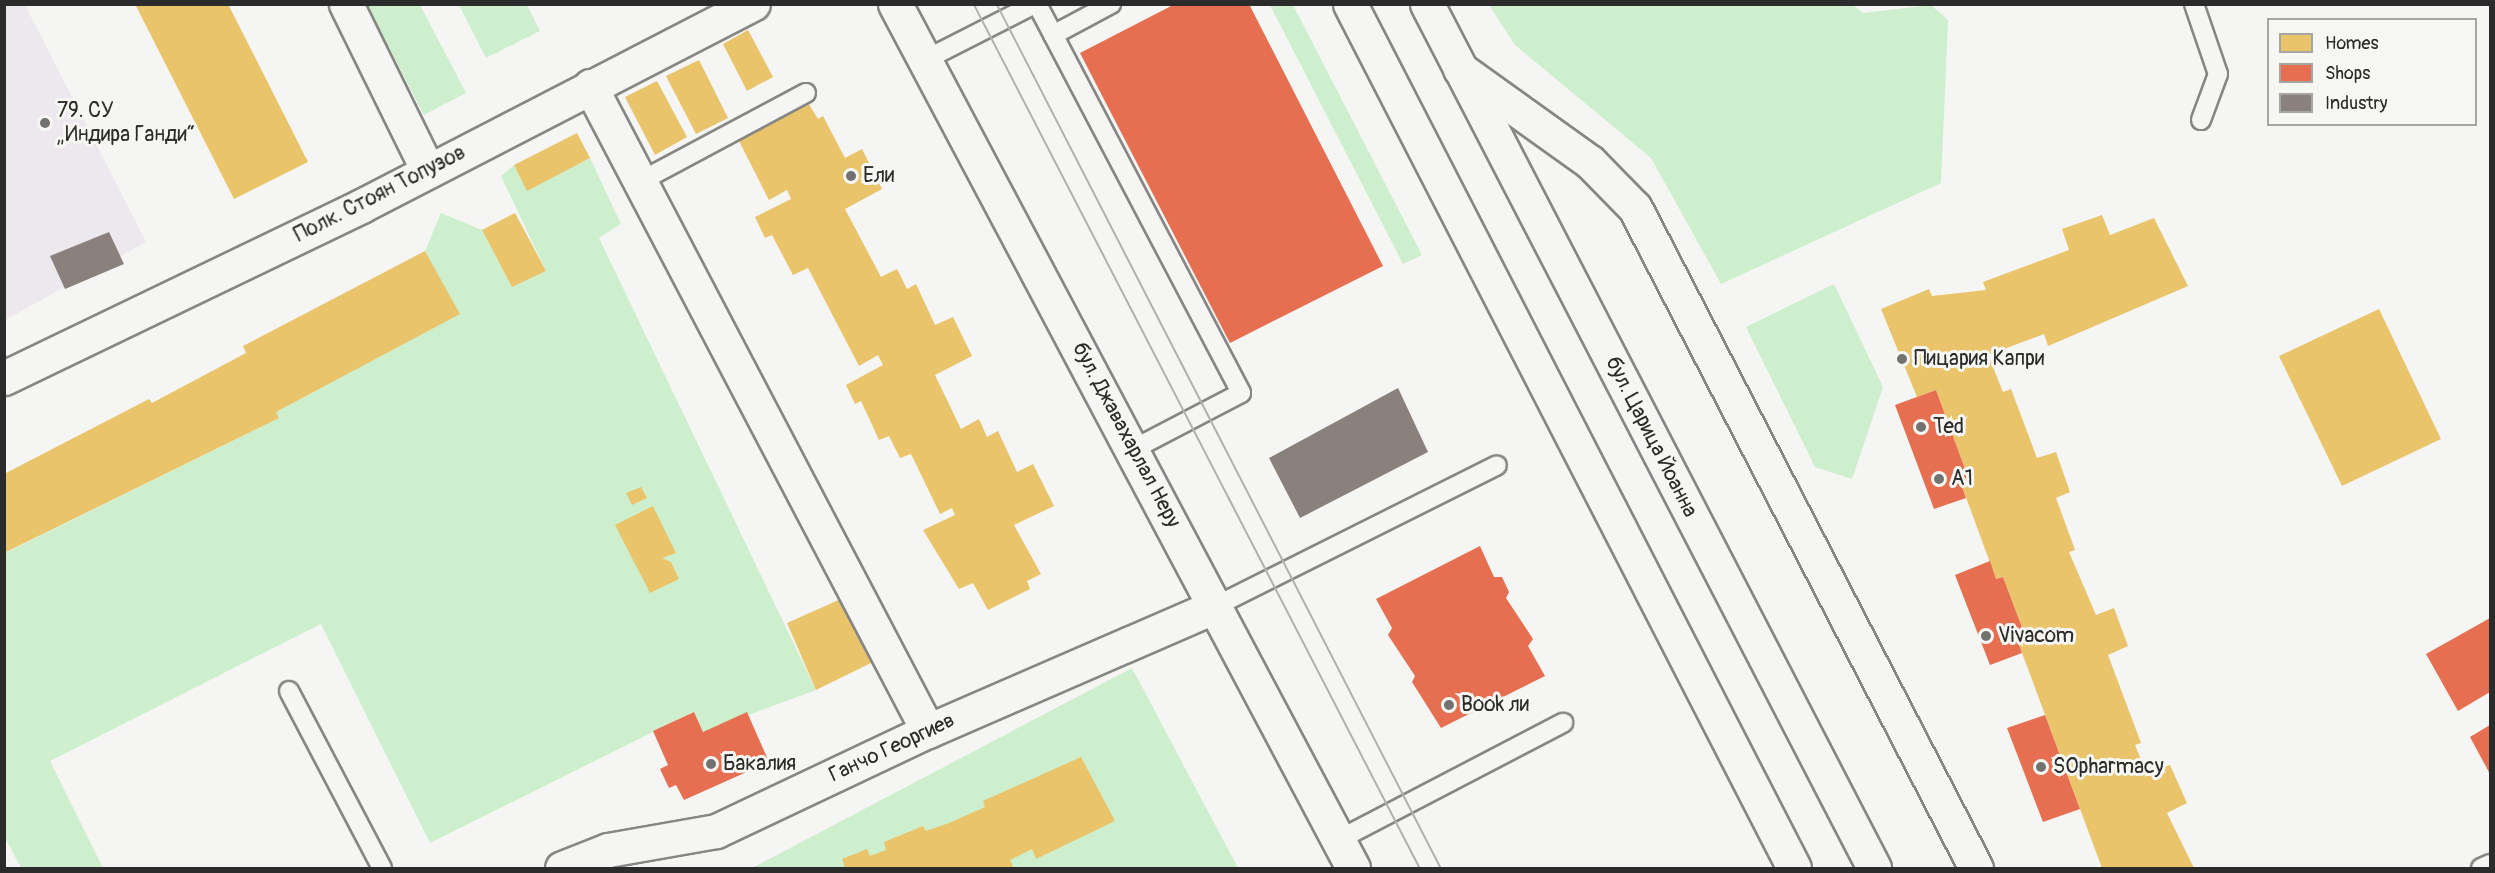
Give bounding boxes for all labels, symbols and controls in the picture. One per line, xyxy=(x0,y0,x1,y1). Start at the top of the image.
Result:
legend xyxy=(2267,18,2477,126)
text: Homes xyxy=(2325,32,2378,55)
text: Shops xyxy=(2325,62,2370,85)
text: Industry xyxy=(2325,92,2388,115)
place label: 79. СУ „Индира Ганди“ xyxy=(57,98,195,148)
marker: 79. СУ „Индира Ганди“ xyxy=(38,116,52,130)
street label: Полк. Стоян Топузов xyxy=(290,140,470,248)
place label: Ели xyxy=(863,163,894,189)
marker: Ели xyxy=(844,169,858,183)
street label: бул. Джавахарлал Неру xyxy=(1066,338,1186,532)
place label: Пицария Капри xyxy=(1914,346,2044,372)
street label: бул. Царица Йоанна xyxy=(1600,352,1702,522)
marker: Пицария Капри xyxy=(1895,352,1909,366)
place label: Ted xyxy=(1933,414,1964,440)
marker: Ted xyxy=(1914,420,1928,434)
place label: A1 xyxy=(1951,466,1973,492)
marker: A1 xyxy=(1932,472,1946,486)
place label: Vivacom xyxy=(1998,623,2074,649)
marker: Vivacom xyxy=(1979,629,1993,643)
place label: Book ли xyxy=(1461,692,1529,718)
marker: Book ли xyxy=(1442,698,1456,712)
street label: Ганчо Георгиев xyxy=(825,708,959,788)
place label: Бакалия xyxy=(723,751,796,777)
place label: SOpharmacy xyxy=(2053,754,2164,780)
marker: Бакалия xyxy=(704,757,718,771)
marker: SOpharmacy xyxy=(2034,760,2048,774)

